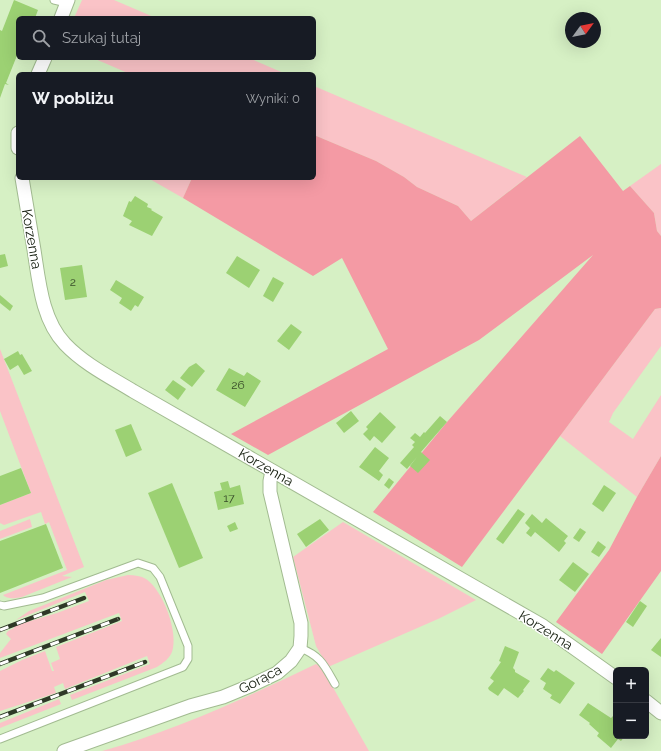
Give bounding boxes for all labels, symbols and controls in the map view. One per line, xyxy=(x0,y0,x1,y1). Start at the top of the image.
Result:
north arrow xyxy=(565,12,601,48)
search box xyxy=(16,16,316,60)
icon: search xyxy=(30,27,52,49)
text: Szukaj tutaj xyxy=(62,29,141,47)
text: W pobliżu xyxy=(32,88,114,108)
text: Wyniki: 0 xyxy=(246,91,300,106)
street label: Korzenna xyxy=(19,208,45,270)
house number: 2 xyxy=(70,275,76,289)
house number: 26 xyxy=(231,378,245,392)
street label: Korzenna xyxy=(236,445,296,489)
house number: 17 xyxy=(223,491,235,505)
street label: Korzenna xyxy=(516,607,576,653)
street label: Gorąca xyxy=(236,661,284,697)
map controls xyxy=(613,667,649,739)
button: + xyxy=(613,667,649,703)
button: − xyxy=(613,703,649,739)

